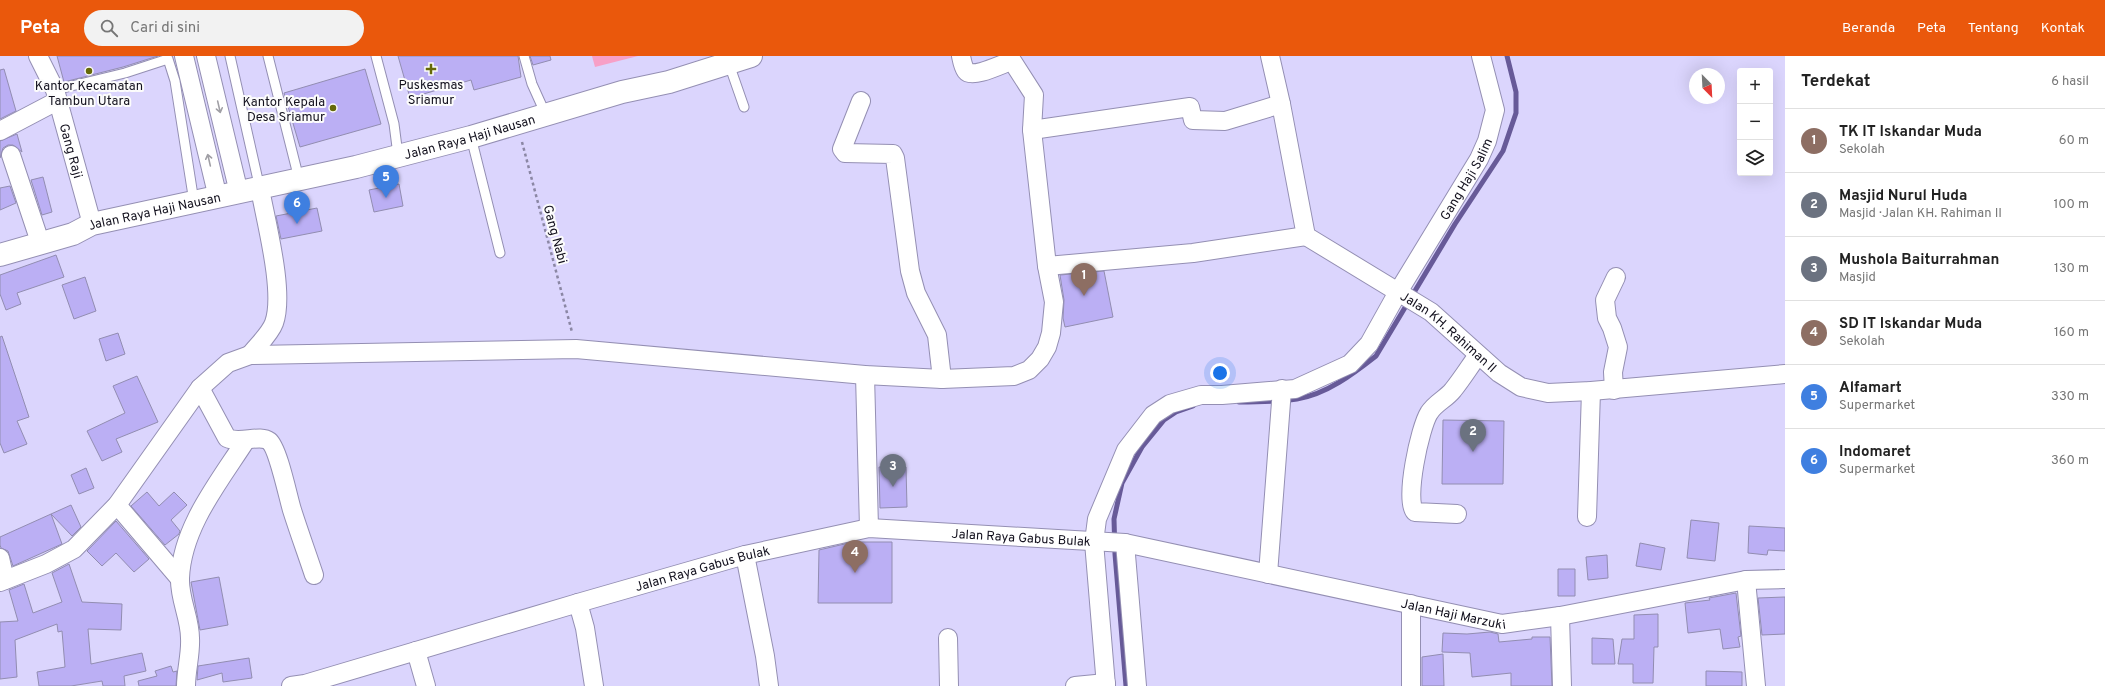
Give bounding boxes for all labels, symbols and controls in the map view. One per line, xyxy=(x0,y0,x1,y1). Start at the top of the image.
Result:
search box xyxy=(84,10,364,46)
text: Peta xyxy=(20,16,60,40)
icon: search xyxy=(98,17,120,39)
text: Cari di sini xyxy=(130,19,200,38)
text: Beranda xyxy=(1842,20,1895,37)
text: Peta xyxy=(1917,20,1946,37)
text: Tentang xyxy=(1968,20,2019,37)
text: Kontak xyxy=(2041,20,2085,37)
marker: Puskesmas Sriamur xyxy=(425,63,437,75)
marker: Kantor Kecamatan Tambun Utara xyxy=(84,66,94,76)
north arrow xyxy=(1689,68,1725,104)
map controls xyxy=(1737,68,1773,176)
button: + xyxy=(1737,68,1773,104)
text: Terdekat xyxy=(1801,71,1870,93)
text: 6 hasil xyxy=(2051,74,2089,90)
place label: Puskesmas Sriamur xyxy=(399,78,463,109)
place label: Kantor Kecamatan Tambun Utara xyxy=(35,79,143,110)
place label: Kantor Kepala Desa Sriamur xyxy=(242,95,325,126)
one-way arrow xyxy=(216,101,223,114)
marker: Kantor Kepala Desa Sriamur xyxy=(328,103,338,113)
button: − xyxy=(1737,104,1773,140)
street label: Jalan Raya Haji Nausan xyxy=(403,112,538,164)
street label: Gang Raji xyxy=(55,122,85,180)
text: TK IT Iskandar Muda xyxy=(1839,123,1982,142)
text: 1 xyxy=(1811,133,1817,149)
text: 60 m xyxy=(2059,133,2089,149)
street label: Gang Haji Salim xyxy=(1438,136,1497,224)
button: layers xyxy=(1737,140,1773,176)
text: Sekolah xyxy=(1839,142,1885,158)
one-way arrow xyxy=(204,154,212,167)
pin: 5 xyxy=(373,165,399,198)
text: Masjid Nurul Huda xyxy=(1839,187,1967,206)
street label: Jalan Raya Haji Nausan xyxy=(85,190,223,235)
pin: 6 xyxy=(284,191,310,224)
text: 2 xyxy=(1810,197,1818,213)
text: 100 m xyxy=(2053,197,2089,213)
street label: Gang Nabi xyxy=(539,203,570,266)
text: Masjid · Jalan KH. Rahiman II xyxy=(1839,206,2002,222)
text: Mushola Baiturrahman xyxy=(1839,251,1999,270)
text: 3 xyxy=(1810,261,1818,277)
text: 130 m xyxy=(2054,261,2089,277)
pin: 1 xyxy=(1071,263,1097,296)
text: Masjid xyxy=(1839,270,1876,286)
street label: Jalan KH. Rahiman II xyxy=(1397,289,1499,377)
text: SD IT Iskandar Muda xyxy=(1839,315,1982,334)
text: 4 xyxy=(1810,325,1818,341)
text: 160 m xyxy=(2054,325,2089,341)
text: Sekolah xyxy=(1839,334,1885,350)
your location xyxy=(1210,363,1230,383)
text: Alfamart xyxy=(1839,379,1902,398)
text: 5 xyxy=(1810,389,1818,405)
text: 330 m xyxy=(2051,389,2089,405)
text: Supermarket xyxy=(1839,398,1915,414)
pin: 2 xyxy=(1460,419,1486,452)
text: Indomaret xyxy=(1839,443,1911,462)
text: 6 xyxy=(1810,453,1818,469)
text: 360 m xyxy=(2051,453,2089,469)
pin: 3 xyxy=(880,454,906,487)
text: Supermarket xyxy=(1839,462,1915,478)
street label: Jalan Raya Gabus Bulak xyxy=(951,527,1091,551)
pin: 4 xyxy=(842,540,868,573)
street label: Jalan Raya Gabus Bulak xyxy=(633,544,772,596)
street label: Jalan Haji Marzuki xyxy=(1399,597,1507,634)

